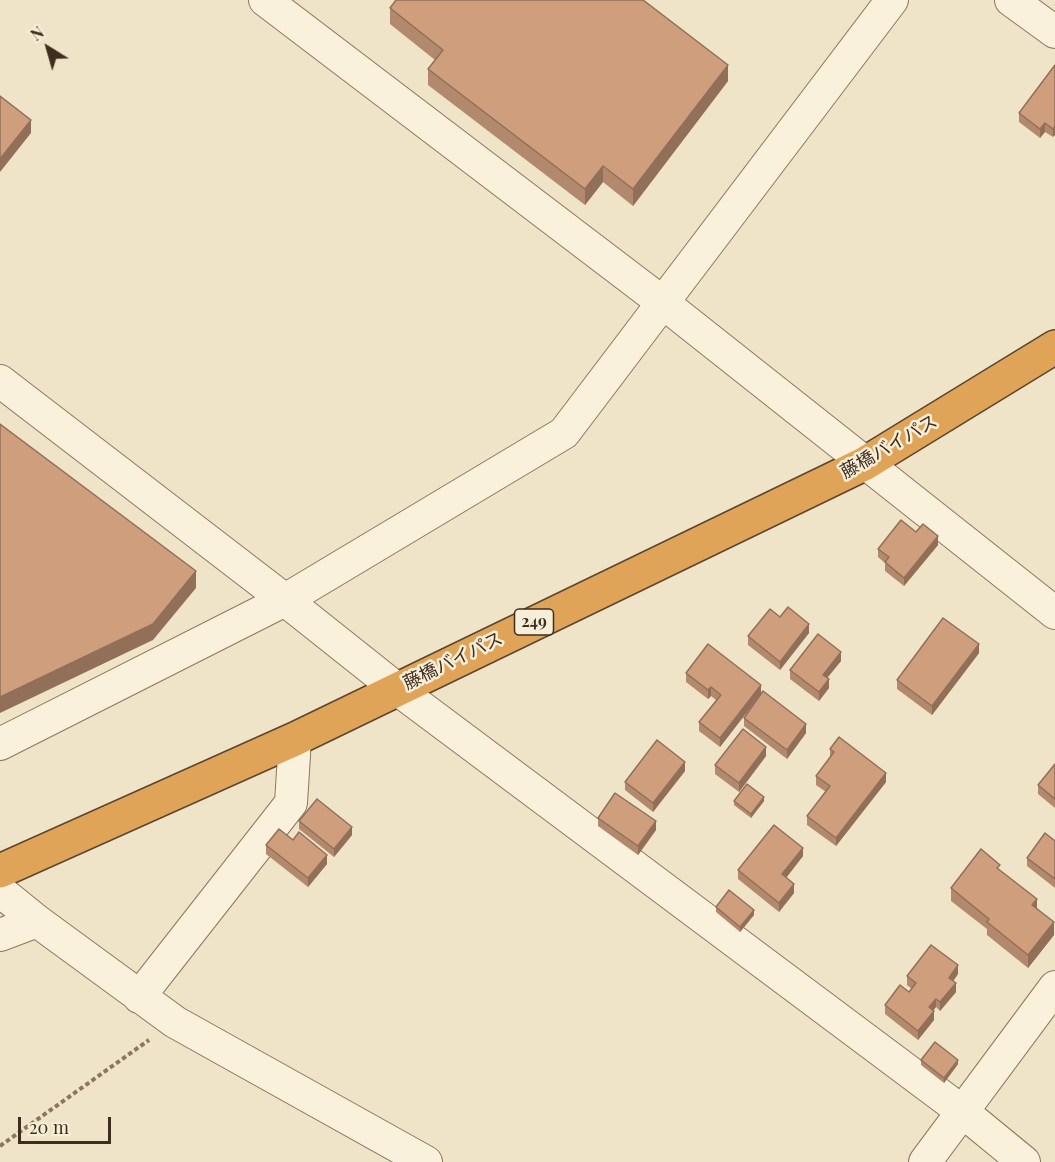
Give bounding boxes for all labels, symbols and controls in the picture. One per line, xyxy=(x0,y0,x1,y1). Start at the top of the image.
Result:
north arrow xyxy=(18,18,78,78)
text: N xyxy=(26,21,48,45)
street label: 藤橋バイパス xyxy=(837,411,941,483)
road number: 249 xyxy=(514,609,554,635)
street label: 藤橋バイパス xyxy=(400,628,506,694)
scale bar xyxy=(21,1105,114,1143)
text: 20 m xyxy=(29,1115,69,1139)

